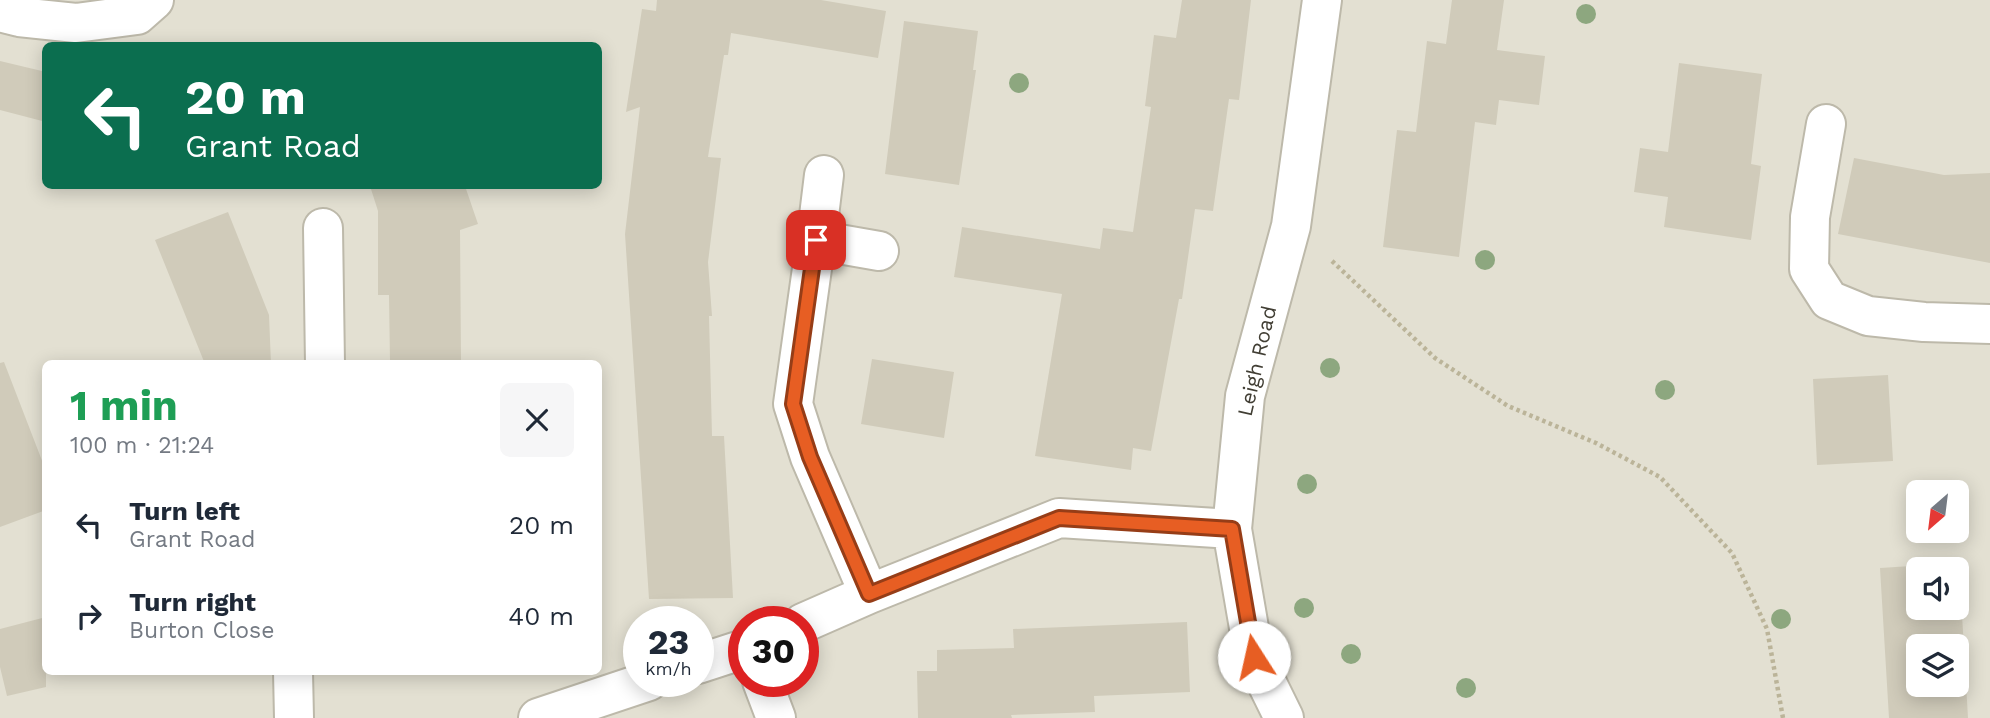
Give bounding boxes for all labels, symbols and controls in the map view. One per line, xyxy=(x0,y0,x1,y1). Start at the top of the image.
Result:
text: 20 m xyxy=(185,68,306,126)
icon: left xyxy=(70,70,161,161)
text: Grant Road xyxy=(185,127,361,165)
pin xyxy=(786,210,846,270)
icon: arrive xyxy=(797,221,835,259)
street label: Leigh Road xyxy=(1232,303,1281,419)
text: 1 min xyxy=(70,381,178,430)
button: close xyxy=(500,383,574,457)
text: 100 m · 21:24 xyxy=(70,432,214,459)
north arrow xyxy=(1906,480,1969,542)
map controls xyxy=(1906,480,1969,697)
text: Turn left xyxy=(129,496,240,526)
icon: left xyxy=(70,506,108,544)
text: 20 m xyxy=(509,510,574,540)
text: Grant Road xyxy=(129,526,255,553)
button: sound xyxy=(1906,557,1969,620)
text: Turn right xyxy=(129,587,256,617)
icon: right xyxy=(70,597,108,635)
text: 40 m xyxy=(508,601,574,631)
speed limit sign: 30 xyxy=(728,606,819,697)
text: Burton Close xyxy=(129,617,274,644)
position arrow xyxy=(1217,620,1291,694)
text: 23 xyxy=(648,621,689,663)
button: layers xyxy=(1906,634,1969,697)
text: km/h xyxy=(645,658,692,679)

